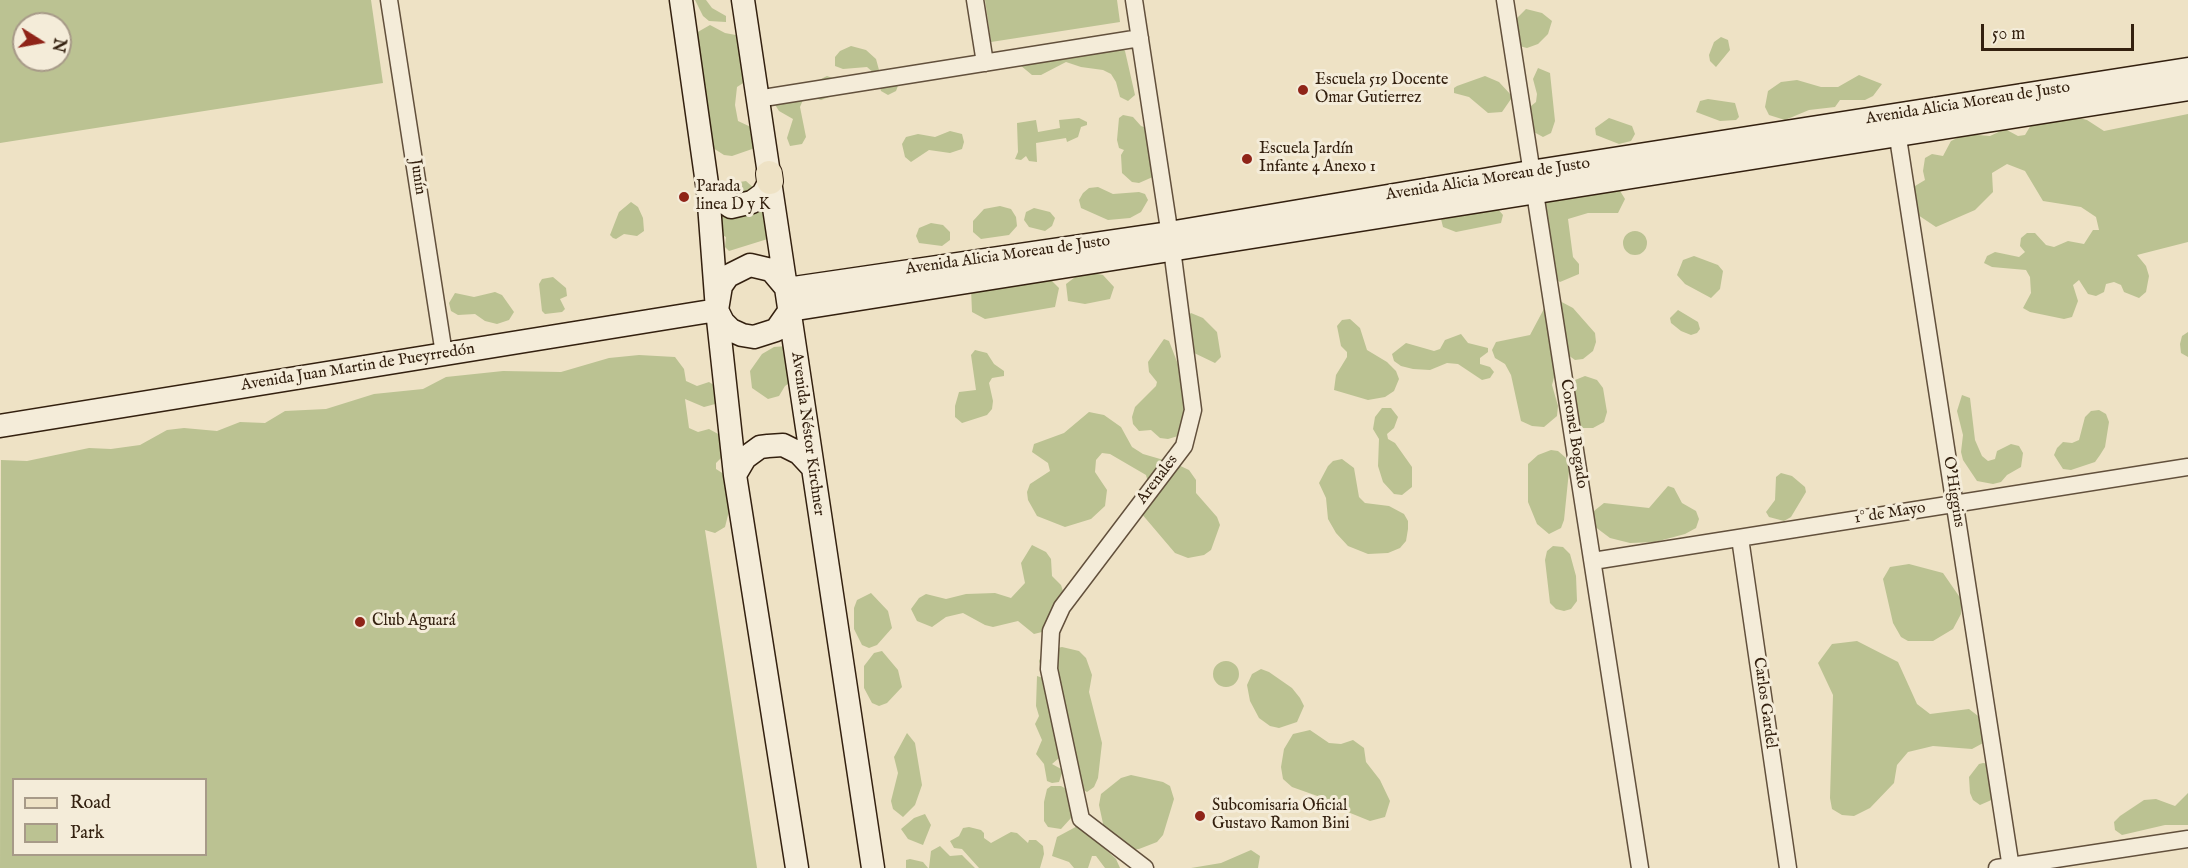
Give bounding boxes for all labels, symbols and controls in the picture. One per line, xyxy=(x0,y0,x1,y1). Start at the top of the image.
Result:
north arrow xyxy=(12,12,72,72)
scale bar xyxy=(1984,12,2137,50)
text: 50 m xyxy=(1992,23,2025,46)
text: N xyxy=(47,36,69,54)
place label: Escuela 519 Docente Omar Gutierrez xyxy=(1315,71,1448,109)
street label: Avenida Alicia Moreau de Justo xyxy=(1865,78,2071,130)
marker: Escuela 519 Docente Omar Gutierrez xyxy=(1296,83,1310,97)
place label: Escuela Jardín Infante 4 Anexo 1 xyxy=(1259,140,1376,178)
marker: Escuela Jardín Infante 4 Anexo 1 xyxy=(1240,152,1254,166)
street label: Avenida Alicia Moreau de Justo xyxy=(1385,154,1591,206)
street label: Junín xyxy=(405,158,429,196)
place label: Parada linea D y K xyxy=(696,178,770,216)
marker: Parada linea D y K xyxy=(677,190,691,204)
street label: Avenida Alicia Moreau de Justo xyxy=(905,232,1111,280)
street label: Avenida Juan Martin de Pueyrredón xyxy=(240,340,476,396)
street label: Avenida Néstor Kirchner xyxy=(786,351,828,517)
street label: Coronel Bogado xyxy=(1555,378,1591,490)
street label: Arenales xyxy=(1133,452,1183,508)
street label: O'Higgins xyxy=(1938,455,1968,529)
street label: 1° de Mayo xyxy=(1853,499,1927,529)
place label: Club Aguará xyxy=(372,612,456,632)
marker: Club Aguará xyxy=(353,615,367,629)
street label: Carlos Gardel xyxy=(1748,656,1780,750)
legend xyxy=(12,778,207,856)
text: Road xyxy=(70,792,111,815)
place label: Subcomisaria Oficial Gustavo Ramon Bini xyxy=(1212,797,1350,835)
marker: Subcomisaria Oficial Gustavo Ramon Bini xyxy=(1193,809,1207,823)
text: Park xyxy=(70,822,104,845)

